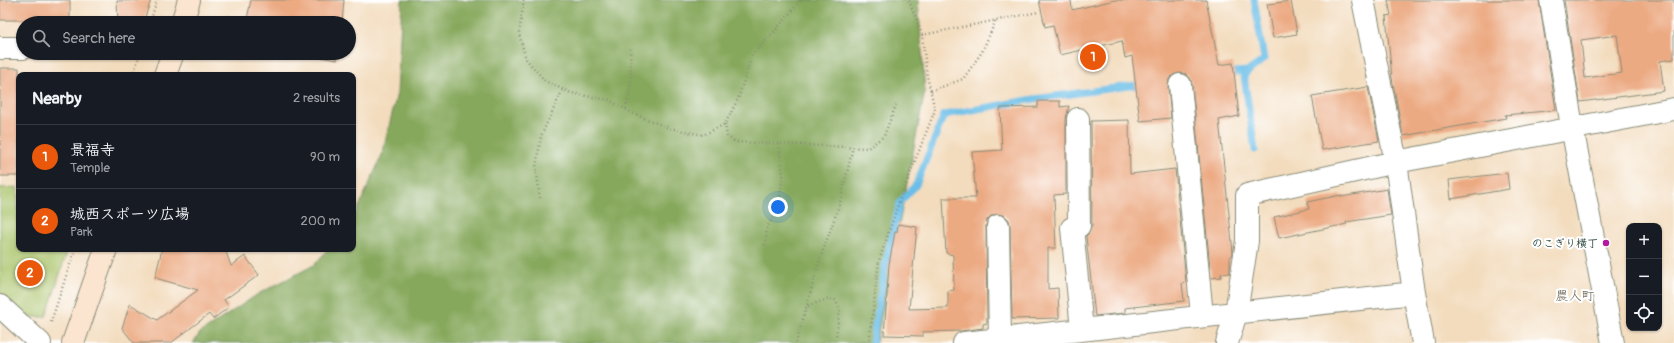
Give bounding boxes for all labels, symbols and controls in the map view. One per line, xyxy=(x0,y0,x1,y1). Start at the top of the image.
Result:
search box xyxy=(16,16,356,60)
icon: search xyxy=(30,27,52,49)
text: Search here xyxy=(62,29,135,48)
pin: 1 xyxy=(1080,42,1106,72)
text: Nearby xyxy=(32,88,81,109)
text: 2 results xyxy=(293,90,340,106)
text: 景福寺 xyxy=(70,141,115,160)
text: 1 xyxy=(42,149,48,165)
text: 90 m xyxy=(310,149,340,165)
text: Temple xyxy=(70,160,110,176)
your location xyxy=(768,197,788,217)
text: 城西スポーツ広場 xyxy=(70,205,190,224)
text: 2 xyxy=(41,213,49,229)
text: 200 m xyxy=(301,213,340,229)
map controls xyxy=(1626,223,1662,331)
button: + xyxy=(1626,223,1662,259)
text: Park xyxy=(70,224,93,240)
place label: のこぎり横丁 xyxy=(1532,237,1598,250)
marker: のこぎり横丁 xyxy=(1601,238,1611,248)
pin: 2 xyxy=(17,258,43,288)
button: − xyxy=(1626,259,1662,295)
district label: 農人町 xyxy=(1555,288,1595,304)
button: locate xyxy=(1626,295,1662,331)

